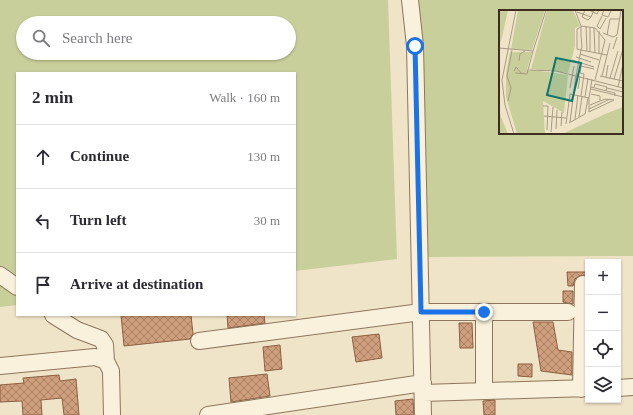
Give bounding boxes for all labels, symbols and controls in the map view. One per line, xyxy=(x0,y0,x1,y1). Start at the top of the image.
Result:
inset map xyxy=(499,10,623,134)
search box xyxy=(16,16,296,60)
icon: search xyxy=(30,27,52,49)
text: Search here xyxy=(62,30,132,46)
route start xyxy=(406,37,424,55)
text: 2 min xyxy=(32,88,73,107)
text: Walk · 160 m xyxy=(209,90,280,105)
icon: ahead xyxy=(32,146,54,168)
text: Continue xyxy=(70,148,129,164)
text: 130 m xyxy=(247,149,280,164)
icon: left xyxy=(32,210,54,232)
text: Turn left xyxy=(70,212,127,228)
text: 30 m xyxy=(254,213,280,228)
map controls xyxy=(585,259,621,403)
button: + xyxy=(585,259,621,295)
icon: arrive xyxy=(32,274,54,296)
text: Arrive at destination xyxy=(70,276,203,292)
button: − xyxy=(585,295,621,331)
route end xyxy=(475,303,493,321)
button: locate xyxy=(585,331,621,367)
button: layers xyxy=(585,367,621,403)

